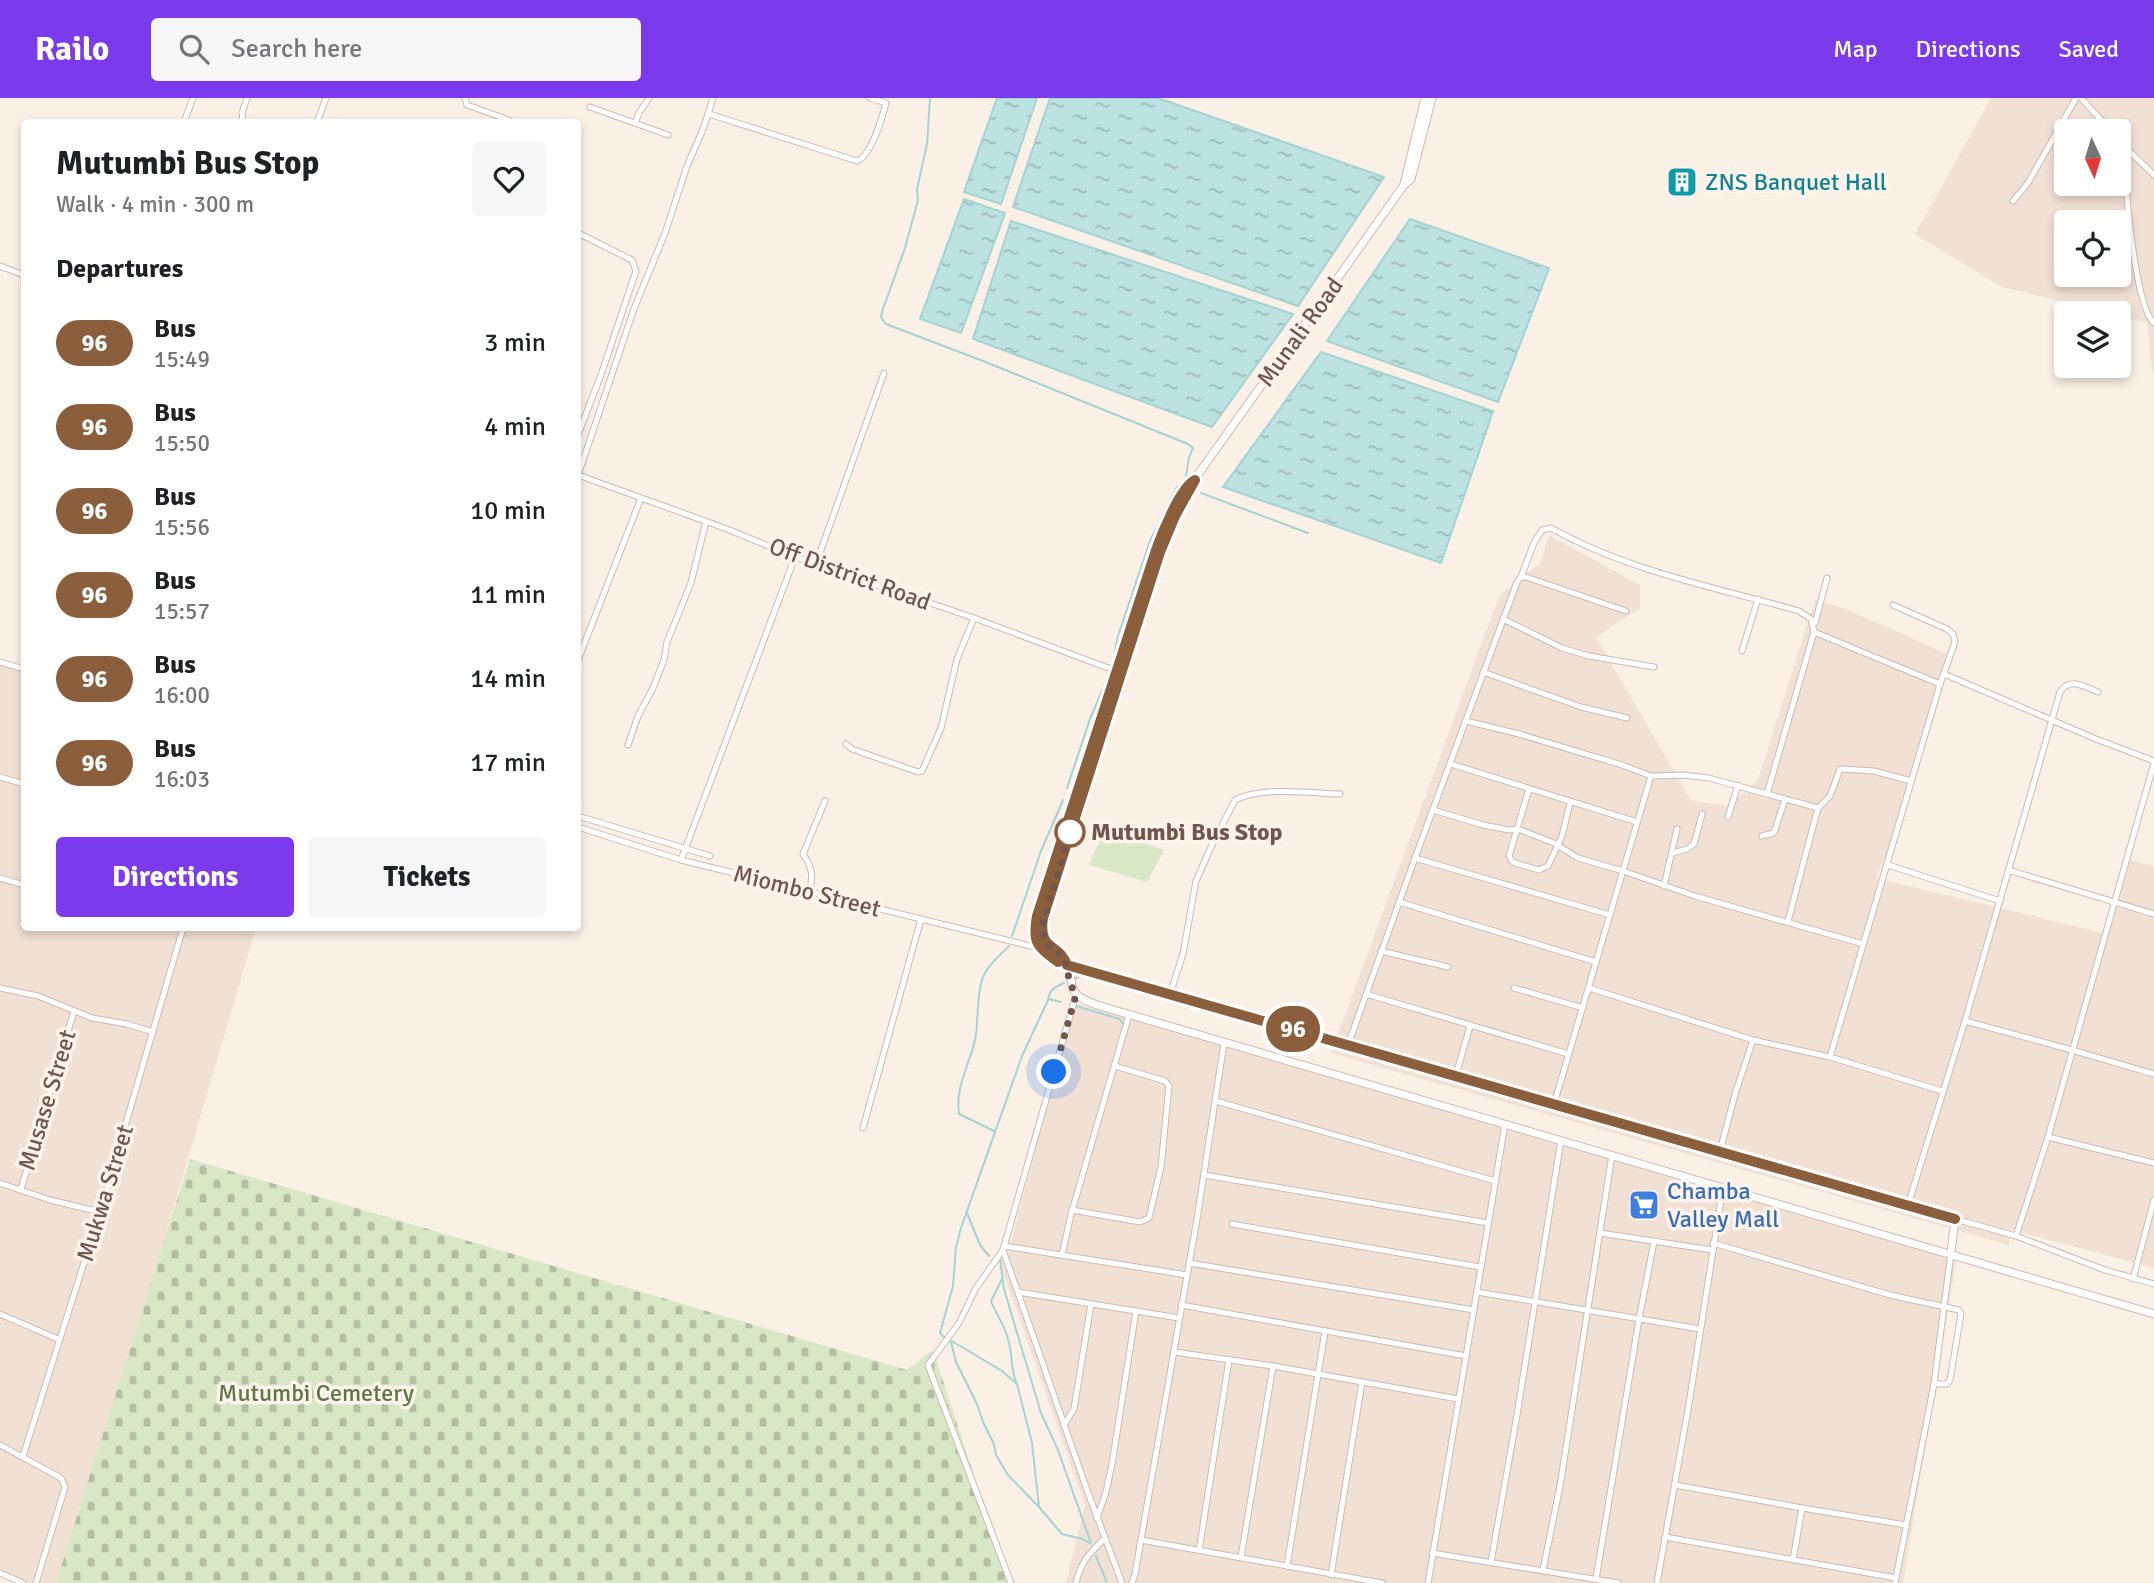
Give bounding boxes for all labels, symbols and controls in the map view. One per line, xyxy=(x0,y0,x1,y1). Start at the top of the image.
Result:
search box xyxy=(151,18,641,81)
text: Railo xyxy=(35,29,109,70)
icon: search xyxy=(175,30,213,68)
text: Search here xyxy=(231,33,362,65)
text: Map xyxy=(1833,34,1878,64)
text: Directions xyxy=(1916,34,2021,64)
text: Saved xyxy=(2059,34,2119,64)
north arrow xyxy=(2054,119,2132,196)
map controls xyxy=(2054,119,2131,378)
button: heart xyxy=(472,142,546,216)
text: Mutumbi Bus Stop xyxy=(56,143,319,184)
building icon: ZNS Banquet Hall xyxy=(1665,165,1699,199)
place label: ZNS Banquet Hall xyxy=(1705,167,1887,197)
text: Walk · 4 min · 300 m xyxy=(56,190,254,219)
button: locate xyxy=(2054,210,2131,287)
text: Departures xyxy=(56,253,183,285)
street label: Munali Road xyxy=(1250,271,1350,393)
button: layers xyxy=(2054,301,2131,378)
text: Bus xyxy=(154,313,196,345)
text: 3 min xyxy=(484,327,546,359)
text: 96 xyxy=(82,328,107,358)
text: 15:49 xyxy=(154,345,210,374)
text: Bus xyxy=(154,397,196,429)
text: 4 min xyxy=(484,411,546,443)
text: 96 xyxy=(82,412,107,442)
text: 15:50 xyxy=(154,429,210,458)
text: Bus xyxy=(154,481,196,513)
text: 10 min xyxy=(470,495,546,527)
text: 96 xyxy=(82,496,107,526)
text: 15:56 xyxy=(154,513,210,542)
street label: Off District Road xyxy=(765,531,935,617)
text: Bus xyxy=(154,565,196,597)
text: 11 min xyxy=(470,579,546,611)
text: 96 xyxy=(82,580,107,610)
text: 15:57 xyxy=(154,597,210,626)
text: Bus xyxy=(154,649,196,681)
text: 14 min xyxy=(470,663,546,695)
text: 96 xyxy=(82,664,107,694)
text: 16:00 xyxy=(154,681,210,710)
text: Bus xyxy=(154,733,196,765)
text: 17 min xyxy=(470,747,546,779)
text: 96 xyxy=(82,748,107,778)
text: 16:03 xyxy=(154,765,210,794)
marker: Mutumbi Bus Stop xyxy=(1055,817,1085,847)
place label: Mutumbi Bus Stop xyxy=(1091,817,1283,847)
button: Directions xyxy=(56,837,294,917)
button: Tickets xyxy=(308,837,546,917)
street label: Miombo Street xyxy=(730,858,884,924)
line badge: 96 xyxy=(1262,1006,1324,1052)
text: 96 xyxy=(1280,1014,1306,1044)
street label: Musase Street xyxy=(11,1026,83,1174)
your location xyxy=(1036,1054,1071,1089)
street label: Mukwa Street xyxy=(70,1121,140,1265)
place label: Chamba Valley Mall xyxy=(1667,1176,1779,1234)
supermarket icon: Chamba Valley Mall xyxy=(1627,1188,1661,1222)
park label: Mutumbi Cemetery xyxy=(218,1378,414,1408)

